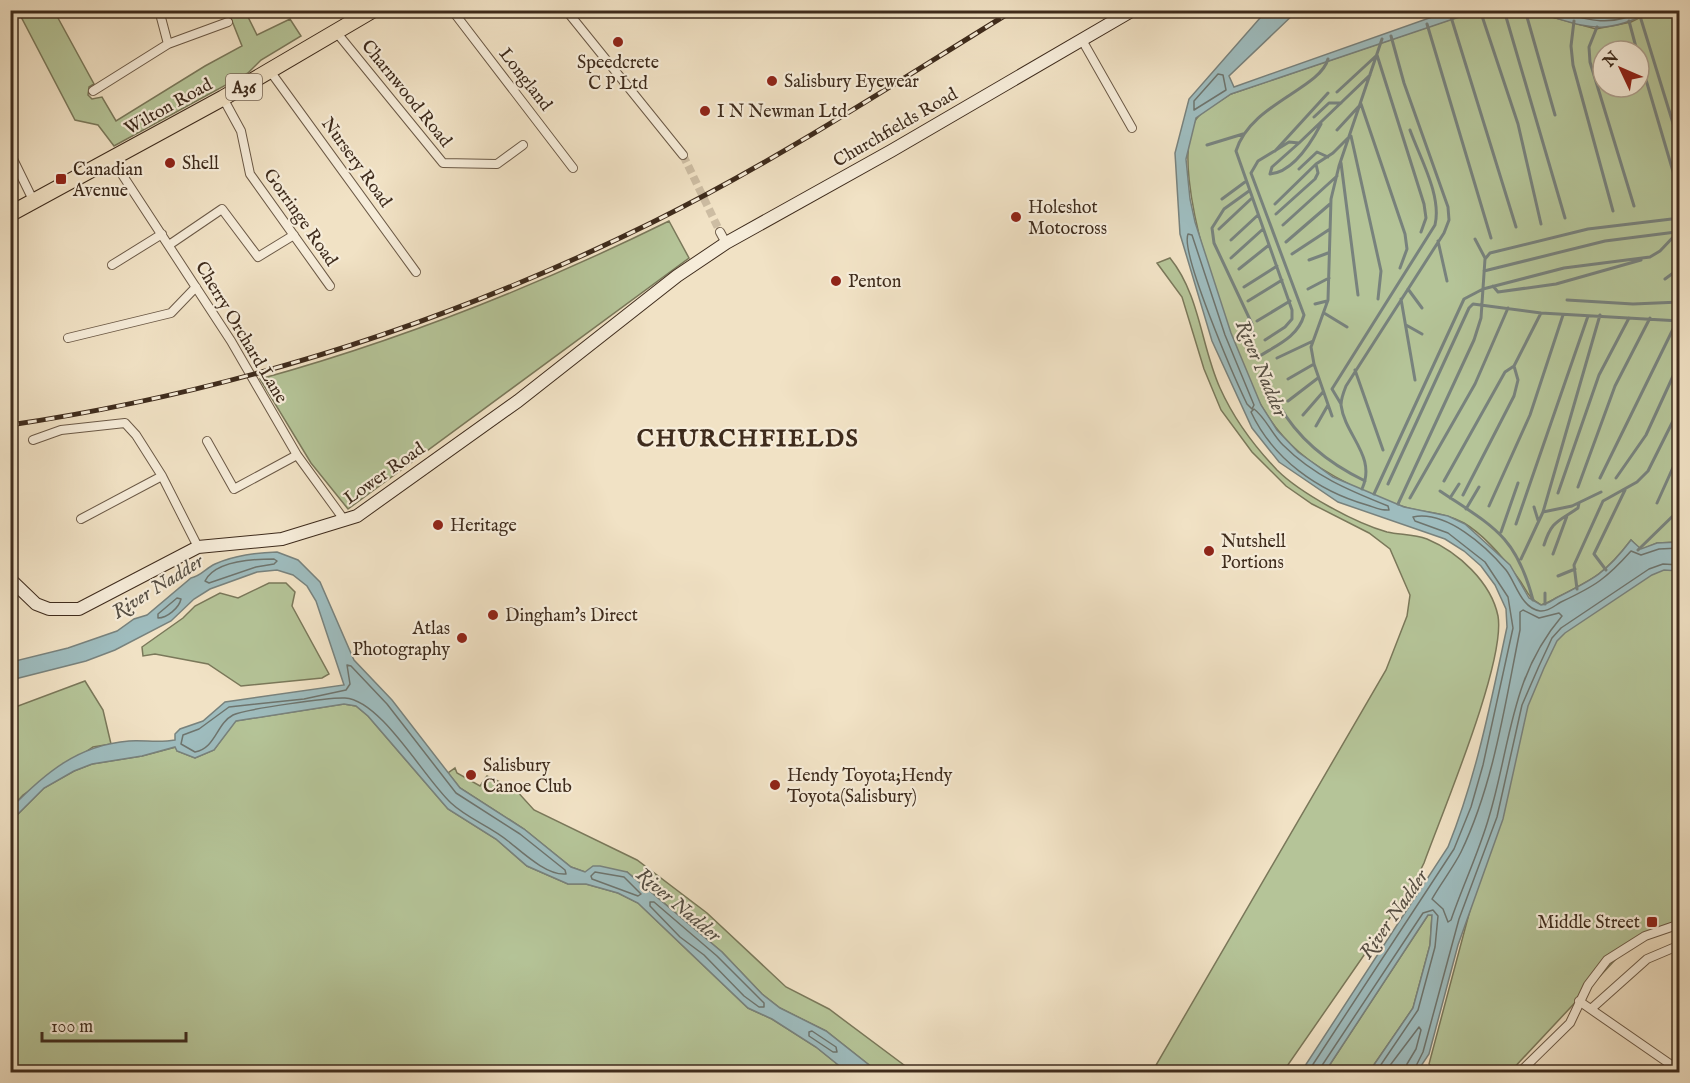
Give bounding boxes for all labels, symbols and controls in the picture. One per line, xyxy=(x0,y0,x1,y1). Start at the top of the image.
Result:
marker: Speedcrete C P Ltd xyxy=(611,35,625,49)
street label: Charnwood Road xyxy=(356,36,456,153)
north arrow xyxy=(1591,39,1651,99)
street label: Longland xyxy=(493,44,557,116)
text: N xyxy=(1599,48,1624,73)
place label: Speedcrete C P Ltd xyxy=(577,52,659,96)
place label: Salisbury Eyewear xyxy=(784,71,919,94)
street label: Wilton Road xyxy=(121,74,217,141)
road number: A36 xyxy=(226,74,262,100)
marker: Salisbury Eyewear xyxy=(765,74,779,88)
street label: Churchfields Road xyxy=(829,83,962,173)
place label: I N Newman Ltd xyxy=(717,101,848,124)
marker: I N Newman Ltd xyxy=(698,104,712,118)
street label: Nursery Road xyxy=(315,113,396,213)
place label: Shell xyxy=(182,153,219,176)
marker: Shell xyxy=(163,156,177,170)
place label: Canadian Avenue xyxy=(72,159,143,203)
street label: Gorringe Road xyxy=(258,164,342,272)
marker: Canadian Avenue xyxy=(54,172,68,186)
place label: Holeshot Motocross xyxy=(1028,197,1107,241)
marker: Holeshot Motocross xyxy=(1009,210,1023,224)
street label: Cherry Orchard Lane xyxy=(189,257,292,408)
place label: Penton xyxy=(848,271,902,294)
marker: Penton xyxy=(829,274,843,288)
water label: River Nadder xyxy=(1229,316,1293,422)
district label: CHURCHFIELDS xyxy=(637,424,859,455)
street label: Lower Road xyxy=(340,438,430,511)
place label: Heritage xyxy=(450,515,517,538)
marker: Heritage xyxy=(431,518,445,532)
place label: Nutshell Portions xyxy=(1221,531,1286,575)
marker: Nutshell Portions xyxy=(1202,544,1216,558)
water label: River Nadder xyxy=(107,549,209,625)
place label: Dingham's Direct xyxy=(505,605,638,628)
marker: Dingham's Direct xyxy=(486,608,500,622)
place label: Atlas Photography xyxy=(352,618,450,662)
marker: Atlas Photography xyxy=(455,631,469,645)
place label: Salisbury Canoe Club xyxy=(483,755,572,799)
place label: Hendy Toyota;Hendy Toyota(Salisbury) xyxy=(787,765,952,809)
marker: Salisbury Canoe Club xyxy=(464,768,478,782)
marker: Hendy Toyota;Hendy Toyota(Salisbury) xyxy=(768,778,782,792)
water label: River Nadder xyxy=(630,862,727,949)
water label: River Nadder xyxy=(1354,864,1435,964)
place label: Middle Street xyxy=(1537,912,1640,935)
marker: Middle Street xyxy=(1645,915,1659,929)
scale bar xyxy=(42,1005,186,1043)
text: 100 m xyxy=(51,1016,93,1039)

